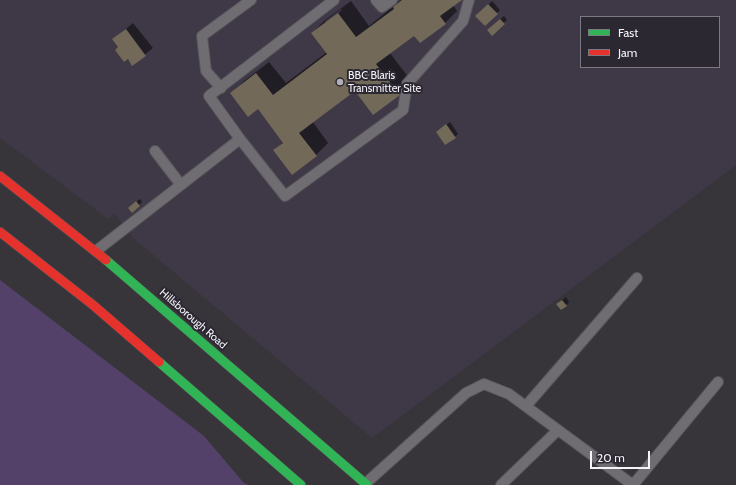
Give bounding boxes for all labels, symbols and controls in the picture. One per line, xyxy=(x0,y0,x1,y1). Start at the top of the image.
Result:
legend xyxy=(580,16,720,68)
text: Fast xyxy=(618,25,638,40)
text: Jam xyxy=(618,45,637,60)
place label: BBC Blaris Transmitter Site xyxy=(348,69,421,95)
marker: BBC Blaris Transmitter Site xyxy=(335,77,345,87)
street label: Hillsborough Road xyxy=(157,286,229,352)
scale bar xyxy=(592,443,652,469)
text: 20 m xyxy=(597,450,625,465)

